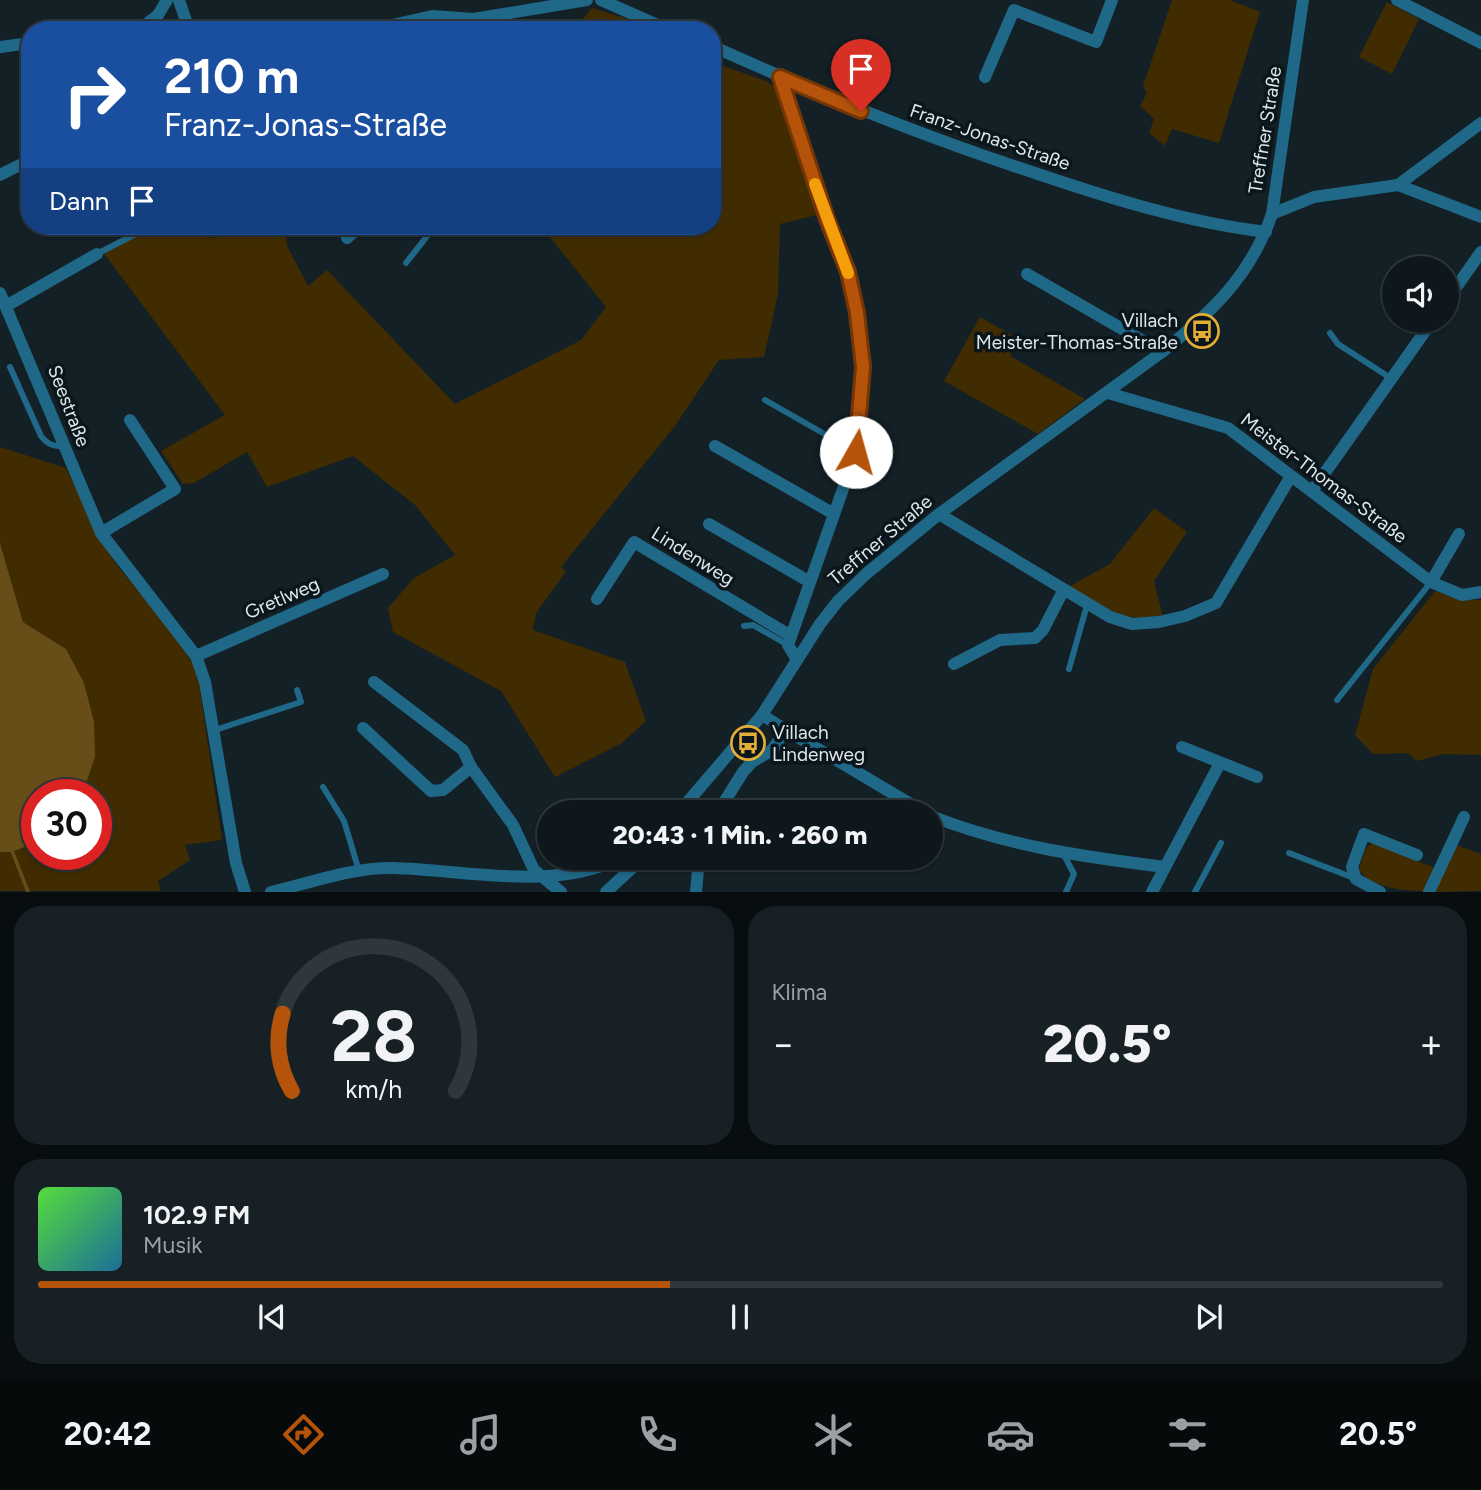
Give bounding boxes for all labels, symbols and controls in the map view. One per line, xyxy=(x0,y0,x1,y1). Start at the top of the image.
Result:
pin xyxy=(831,39,891,111)
text: 210 m xyxy=(164,46,299,105)
icon: right xyxy=(49,49,140,140)
icon: arrive xyxy=(842,50,880,88)
street label: Treffner Straße xyxy=(1244,65,1286,195)
street label: Franz-Jonas-Straße xyxy=(907,99,1073,175)
text: Franz-Jonas-Straße xyxy=(164,106,447,144)
icon: arrive xyxy=(123,182,161,220)
text: Dann xyxy=(49,185,109,217)
map controls xyxy=(1382,256,1459,333)
button: sound xyxy=(1382,256,1459,333)
place label: Villach Meister-Thomas-Straße xyxy=(976,309,1178,354)
bus stop icon: Villach Meister-Thomas-Straße xyxy=(1183,312,1221,350)
street label: Seestraße xyxy=(43,362,95,450)
street label: Meister-Thomas-Straße xyxy=(1236,408,1412,548)
position arrow xyxy=(819,415,893,489)
street label: Treffner Straße xyxy=(823,490,937,590)
street label: Lindenweg xyxy=(647,522,739,590)
street label: Gretlweg xyxy=(241,572,323,624)
place label: Villach Lindenweg xyxy=(772,721,865,766)
bus stop icon: Villach Lindenweg xyxy=(729,724,767,762)
speed limit sign: 30 xyxy=(21,779,112,870)
text: 20:43 · 1 Min. · 260 m xyxy=(613,819,867,851)
text: Klima xyxy=(772,978,827,1006)
text: 28 xyxy=(330,993,417,1080)
text: 20.5° xyxy=(1043,1013,1172,1075)
text: − xyxy=(772,1021,795,1067)
text: + xyxy=(1419,1021,1443,1067)
text: km/h xyxy=(345,1074,402,1104)
text: 102.9 FM xyxy=(143,1199,250,1231)
text: Musik xyxy=(143,1231,203,1259)
icon: previous xyxy=(253,1298,291,1336)
icon: pause xyxy=(721,1298,759,1336)
icon: next xyxy=(1190,1298,1228,1336)
icon: directions xyxy=(279,1410,328,1459)
icon: music xyxy=(456,1410,505,1459)
icon: phone xyxy=(633,1410,682,1459)
icon: climate xyxy=(809,1410,858,1459)
icon: car xyxy=(986,1410,1035,1459)
icon: filters xyxy=(1163,1410,1212,1459)
text: 20:42 xyxy=(64,1415,152,1453)
text: 20.5° xyxy=(1339,1415,1417,1453)

